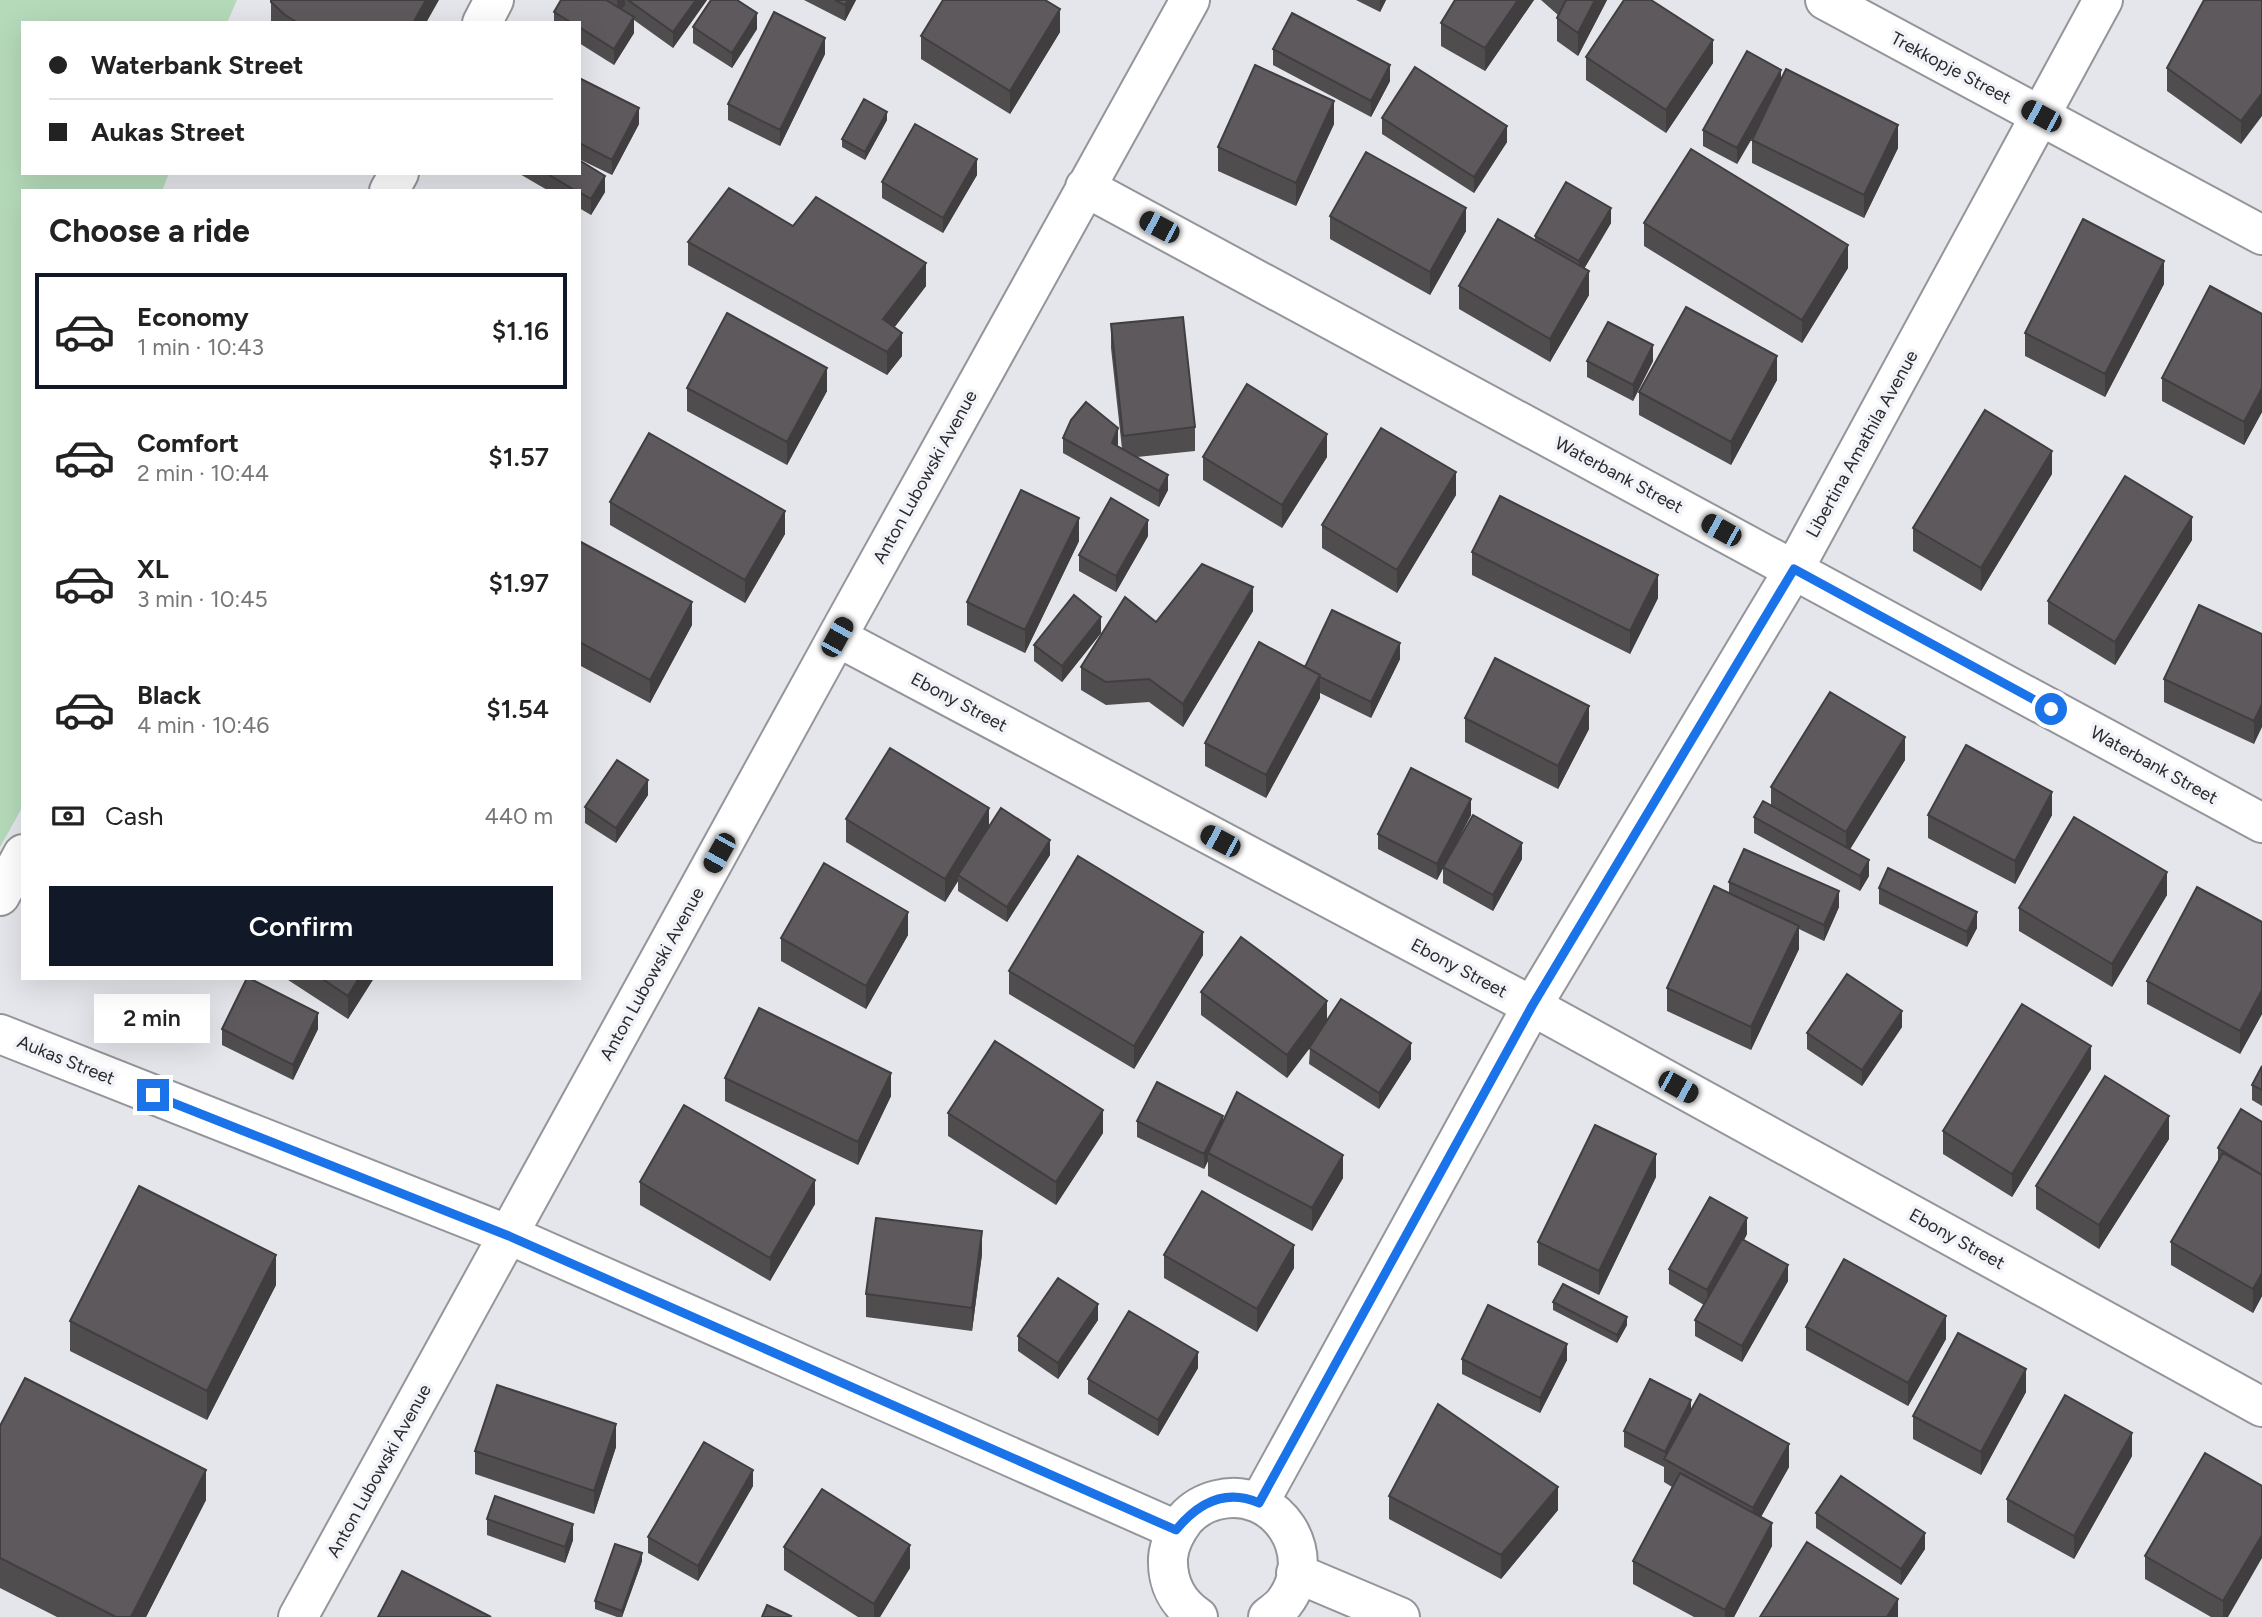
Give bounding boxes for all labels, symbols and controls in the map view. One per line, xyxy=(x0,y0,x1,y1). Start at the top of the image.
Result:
street label: Trekkopje Street xyxy=(1887,27,2015,109)
text: Waterbank Street xyxy=(91,49,304,81)
car xyxy=(2018,97,2065,135)
text: Aukas Street xyxy=(91,116,245,148)
car xyxy=(1136,208,1183,246)
text: Choose a ride xyxy=(49,212,250,250)
icon: car xyxy=(53,300,116,363)
text: Economy xyxy=(137,301,249,333)
text: $1.16 xyxy=(492,315,549,347)
text: 1 min · 10:43 xyxy=(137,333,264,361)
street label: Libertina Amathila Avenue xyxy=(1801,346,1923,542)
street label: Anton Lubowski Avenue xyxy=(868,386,982,568)
icon: car xyxy=(53,426,116,489)
text: Comfort xyxy=(137,427,239,459)
street label: Waterbank Street xyxy=(1551,432,1687,518)
text: $1.57 xyxy=(488,441,549,473)
text: 2 min · 10:44 xyxy=(137,459,269,487)
car xyxy=(1698,511,1745,549)
icon: car xyxy=(53,552,116,615)
text: XL xyxy=(137,553,169,585)
text: $1.97 xyxy=(488,567,549,599)
text: 3 min · 10:45 xyxy=(137,585,268,613)
car xyxy=(818,614,857,660)
street label: Ebony Street xyxy=(907,667,1011,737)
icon: car xyxy=(53,678,116,741)
text: Black xyxy=(137,679,201,711)
text: $1.54 xyxy=(486,693,549,725)
route start xyxy=(2035,693,2067,725)
text: 4 min · 10:46 xyxy=(137,711,269,739)
street label: Waterbank Street xyxy=(2087,721,2221,809)
icon: cash xyxy=(49,797,87,835)
text: Cash xyxy=(105,800,164,832)
text: 440 m xyxy=(484,802,553,830)
car xyxy=(1197,822,1244,860)
car xyxy=(700,830,739,876)
street label: Anton Lubowski Avenue xyxy=(595,883,709,1065)
button: Confirm xyxy=(49,886,553,966)
street label: Ebony Street xyxy=(1407,933,1511,1003)
callout: 2 min xyxy=(95,993,211,1042)
text: 2 min xyxy=(123,1004,181,1032)
street label: Aukas Street xyxy=(14,1030,118,1090)
car xyxy=(1655,1068,1702,1106)
route end xyxy=(137,1079,169,1111)
street label: Ebony Street xyxy=(1905,1204,2009,1274)
street label: Anton Lubowski Avenue xyxy=(322,1380,436,1562)

